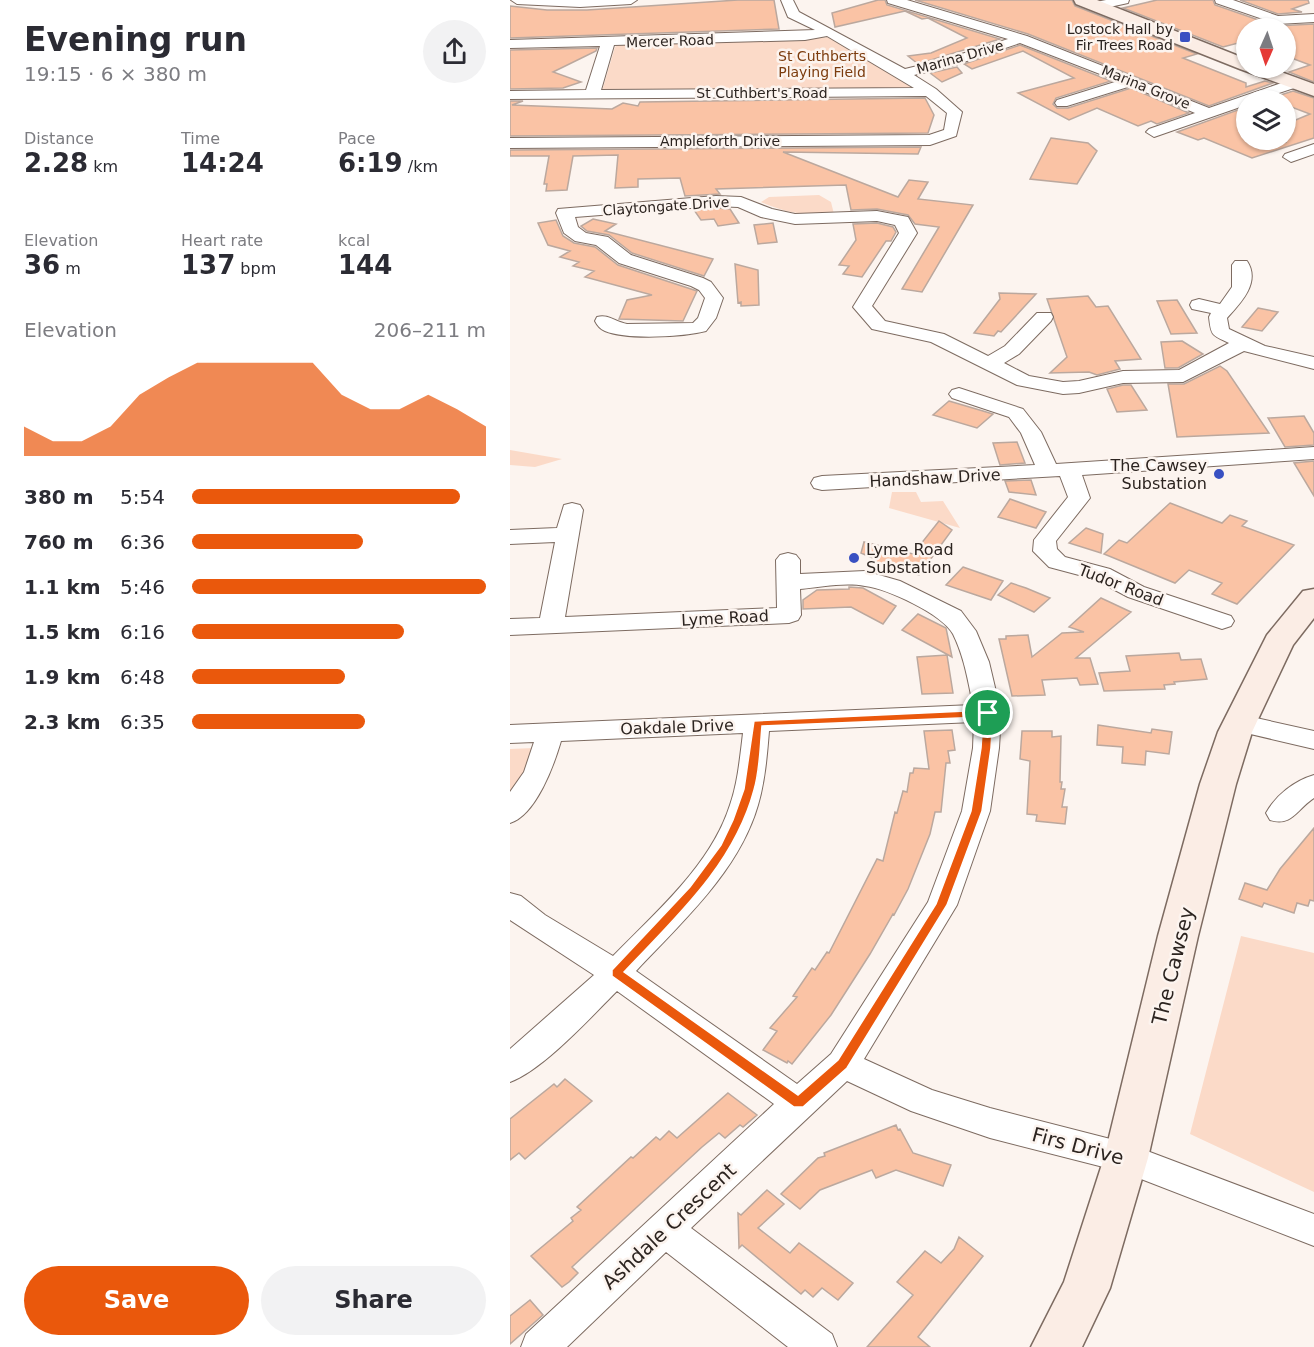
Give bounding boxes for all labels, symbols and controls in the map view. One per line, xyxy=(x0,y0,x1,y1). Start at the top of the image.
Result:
north arrow xyxy=(1236,18,1296,78)
map controls xyxy=(1236,18,1296,150)
text: Evening run xyxy=(24,20,247,59)
button: share xyxy=(423,20,486,83)
place label: Lostock Hall by Fir Trees Road xyxy=(1067,21,1173,53)
marker: Lostock Hall by Fir Trees Road xyxy=(1178,30,1192,44)
street label: Mercer Road xyxy=(626,31,714,51)
street label: Marina Drive xyxy=(915,37,1005,77)
park label: St Cuthberts Playing Field xyxy=(778,48,866,80)
text: 19:15 · 6 × 380 m xyxy=(24,62,207,86)
street label: Marina Grove xyxy=(1099,62,1193,112)
street label: St Cuthbert's Road xyxy=(696,85,828,101)
button: layers xyxy=(1236,90,1296,150)
text: Distance xyxy=(24,129,94,148)
text: Time xyxy=(181,129,220,148)
text: Pace xyxy=(338,129,375,148)
street label: Ampleforth Drive xyxy=(660,133,780,149)
text: 2.28 xyxy=(24,148,88,178)
text: 14:24 xyxy=(181,148,264,178)
text: 6:19 xyxy=(338,148,403,178)
text: km xyxy=(88,157,118,176)
text: /km xyxy=(403,157,438,176)
street label: Claytongate Drive xyxy=(602,194,730,218)
text: Elevation xyxy=(24,231,98,250)
text: Heart rate xyxy=(181,231,263,250)
text: kcal xyxy=(338,231,370,250)
text: 36 xyxy=(24,250,60,280)
text: 137 xyxy=(181,250,235,280)
text: 144 xyxy=(338,250,392,280)
text: m xyxy=(60,259,81,278)
text: bpm xyxy=(235,259,276,278)
text: Elevation xyxy=(24,318,117,342)
text: 206–211 m xyxy=(374,318,486,342)
place label: The Cawsey Substation xyxy=(1109,456,1207,493)
street label: Handshaw Drive xyxy=(869,465,1001,491)
marker: The Cawsey Substation xyxy=(1212,467,1226,481)
text: 380 m xyxy=(24,485,94,509)
text: 5:54 xyxy=(120,485,165,509)
text: 760 m xyxy=(24,530,94,554)
text: 6:36 xyxy=(120,530,165,554)
place label: Lyme Road Substation xyxy=(866,540,954,577)
marker: Lyme Road Substation xyxy=(847,551,861,565)
street label: Tudor Road xyxy=(1075,560,1166,610)
text: 1.1 km xyxy=(24,575,101,599)
text: 5:46 xyxy=(120,575,165,599)
street label: Lyme Road xyxy=(681,606,769,630)
text: 1.5 km xyxy=(24,620,101,644)
text: 6:16 xyxy=(120,620,165,644)
text: 1.9 km xyxy=(24,665,101,689)
text: 6:48 xyxy=(120,665,165,689)
pin xyxy=(962,687,1013,738)
icon: arrive xyxy=(971,696,1004,729)
text: 2.3 km xyxy=(24,710,101,734)
text: 6:35 xyxy=(120,710,165,734)
street label: Oakdale Drive xyxy=(620,716,734,738)
street label: The Cawsey xyxy=(1147,904,1199,1028)
street label: Firs Drive xyxy=(1030,1122,1126,1170)
street label: Ashdale Crescent xyxy=(597,1158,741,1294)
button: Save xyxy=(24,1266,249,1335)
button: Share xyxy=(261,1266,486,1335)

